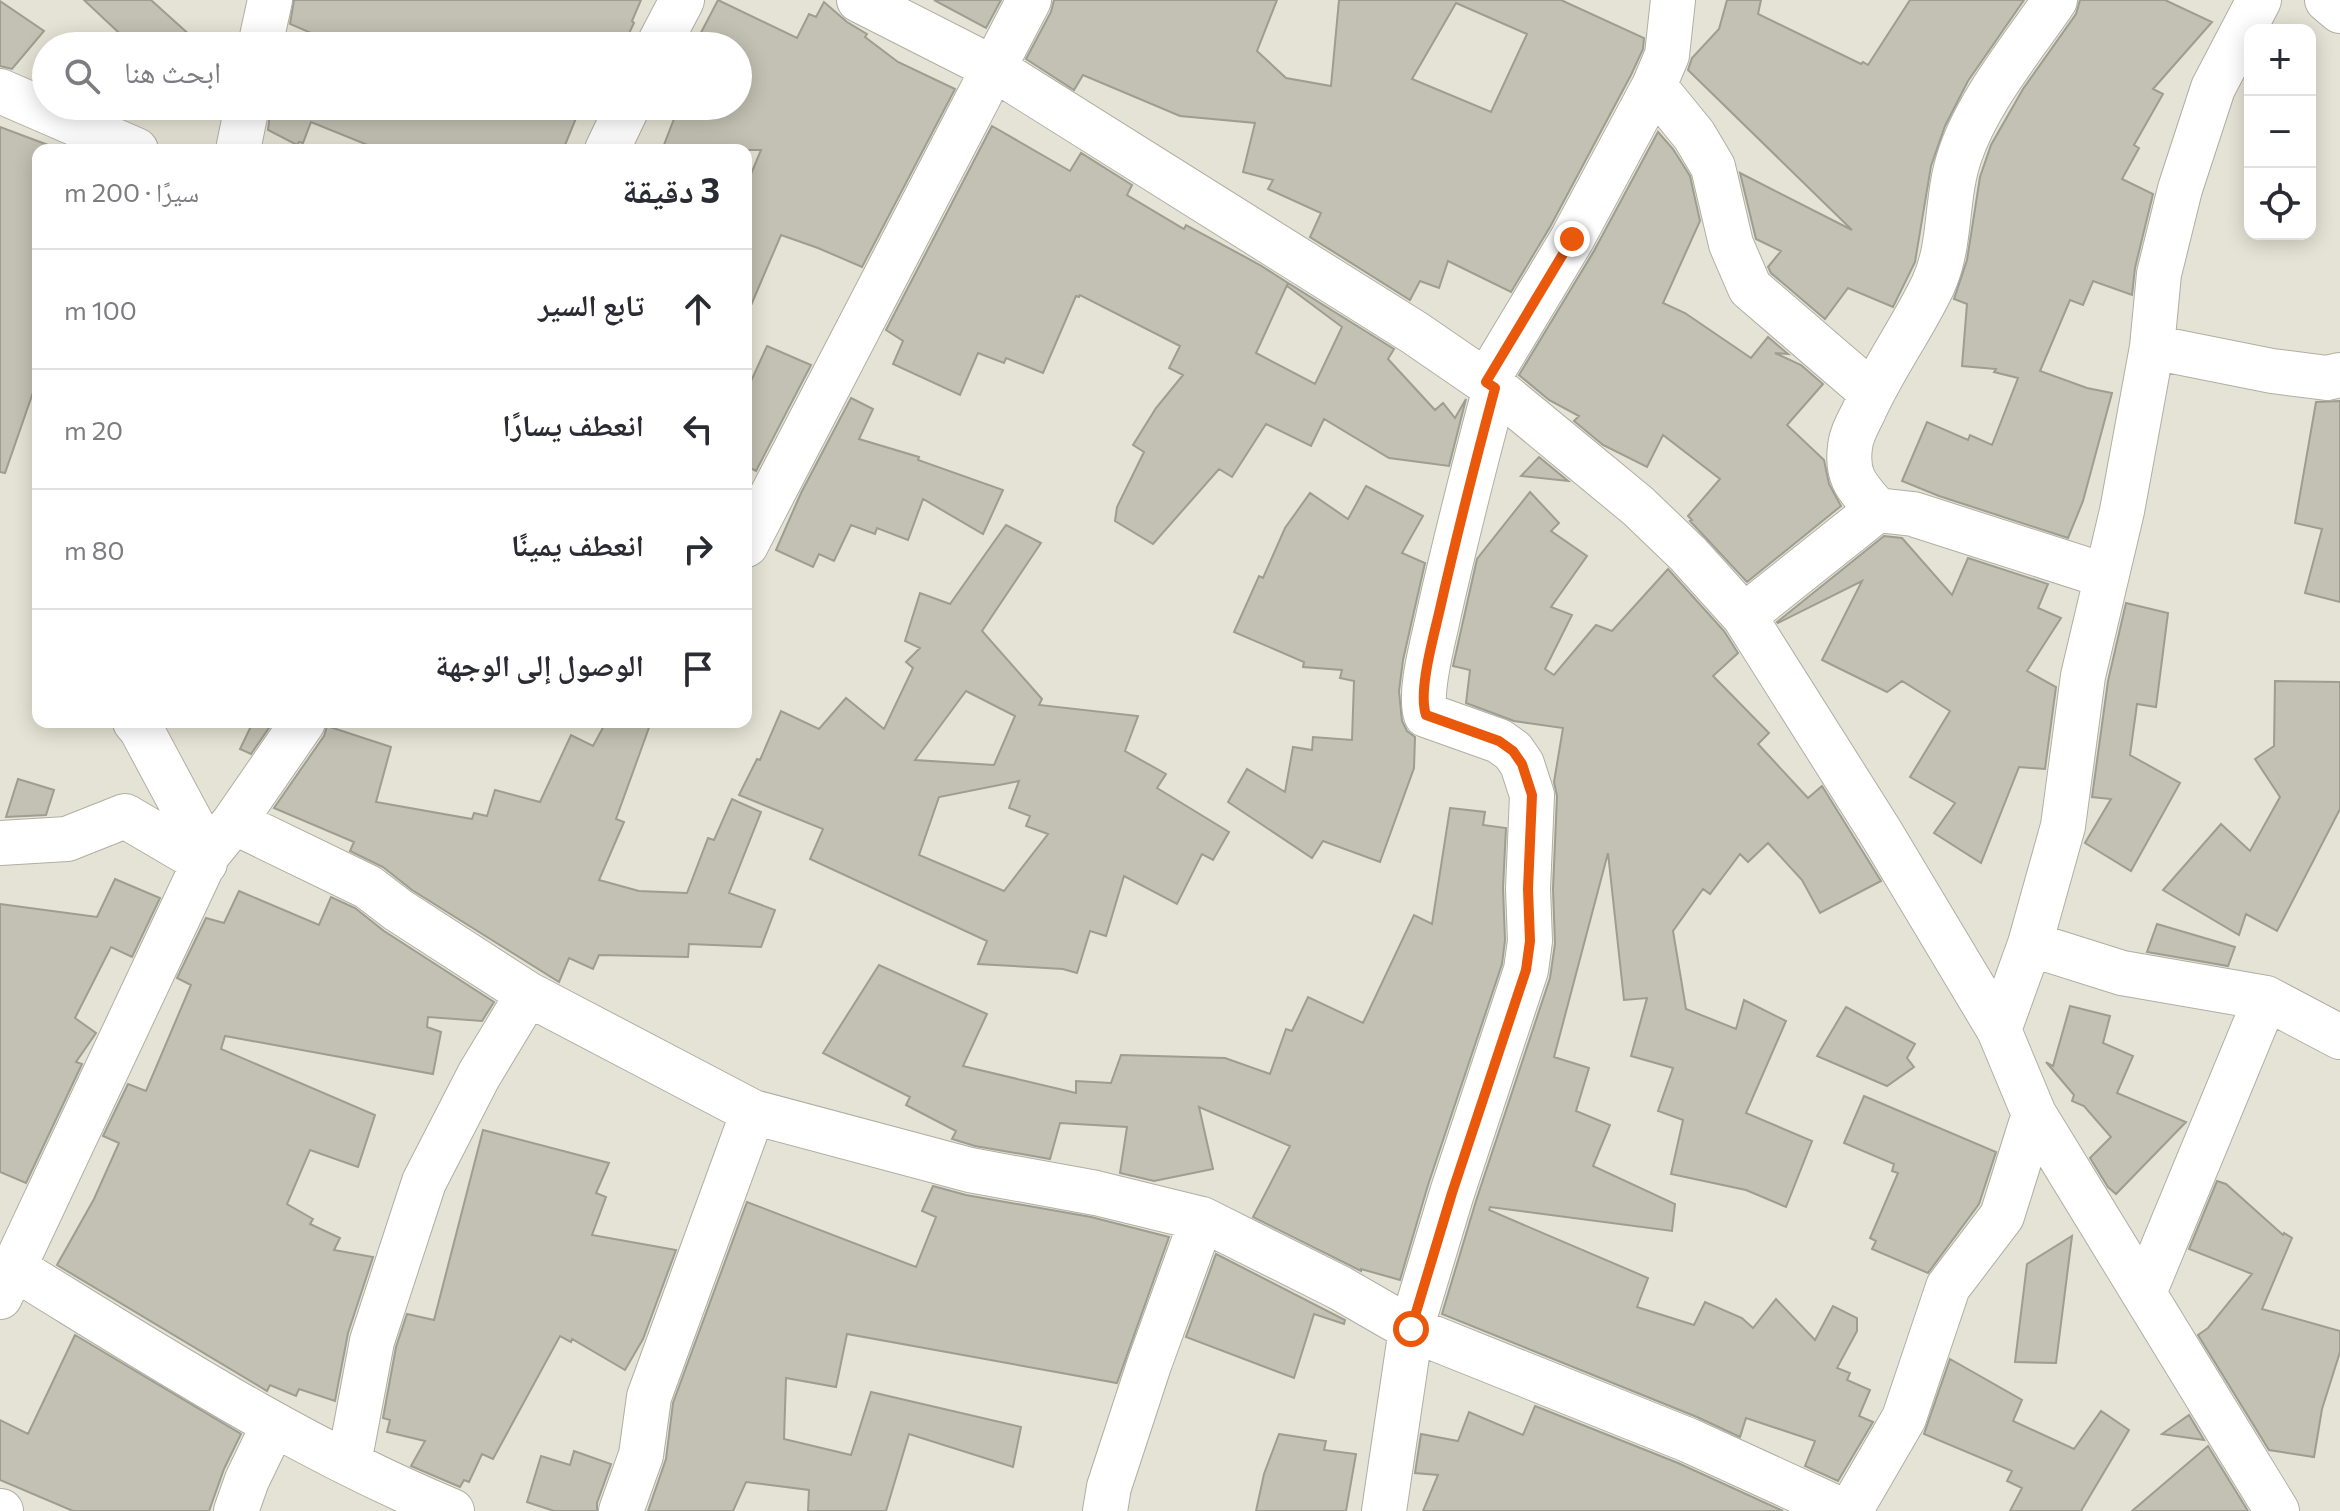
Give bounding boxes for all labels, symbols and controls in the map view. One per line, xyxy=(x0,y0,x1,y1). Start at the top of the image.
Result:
map controls xyxy=(2244,24,2316,240)
button: + xyxy=(2244,24,2316,96)
search box xyxy=(32,32,752,120)
text: ابحث هنا xyxy=(124,52,221,89)
icon: search xyxy=(60,54,104,98)
button: − xyxy=(2244,96,2316,168)
text: 3 دقيقة xyxy=(622,168,720,210)
button: locate xyxy=(2244,168,2316,240)
text: سيرًا · 200 m xyxy=(64,176,199,207)
route end xyxy=(1554,221,1590,257)
text: تابع السير xyxy=(538,285,644,322)
icon: ahead xyxy=(676,287,720,331)
text: 100 m xyxy=(64,294,137,325)
text: انعطف يسارًا xyxy=(502,405,644,442)
icon: left xyxy=(676,407,720,451)
text: 20 m xyxy=(64,414,123,445)
text: انعطف يمينًا xyxy=(511,525,644,562)
icon: right xyxy=(676,527,720,571)
text: 80 m xyxy=(64,534,124,565)
text: الوصول إلى الوجهة xyxy=(435,645,644,682)
icon: arrive xyxy=(676,647,720,691)
route start xyxy=(1393,1311,1429,1347)

